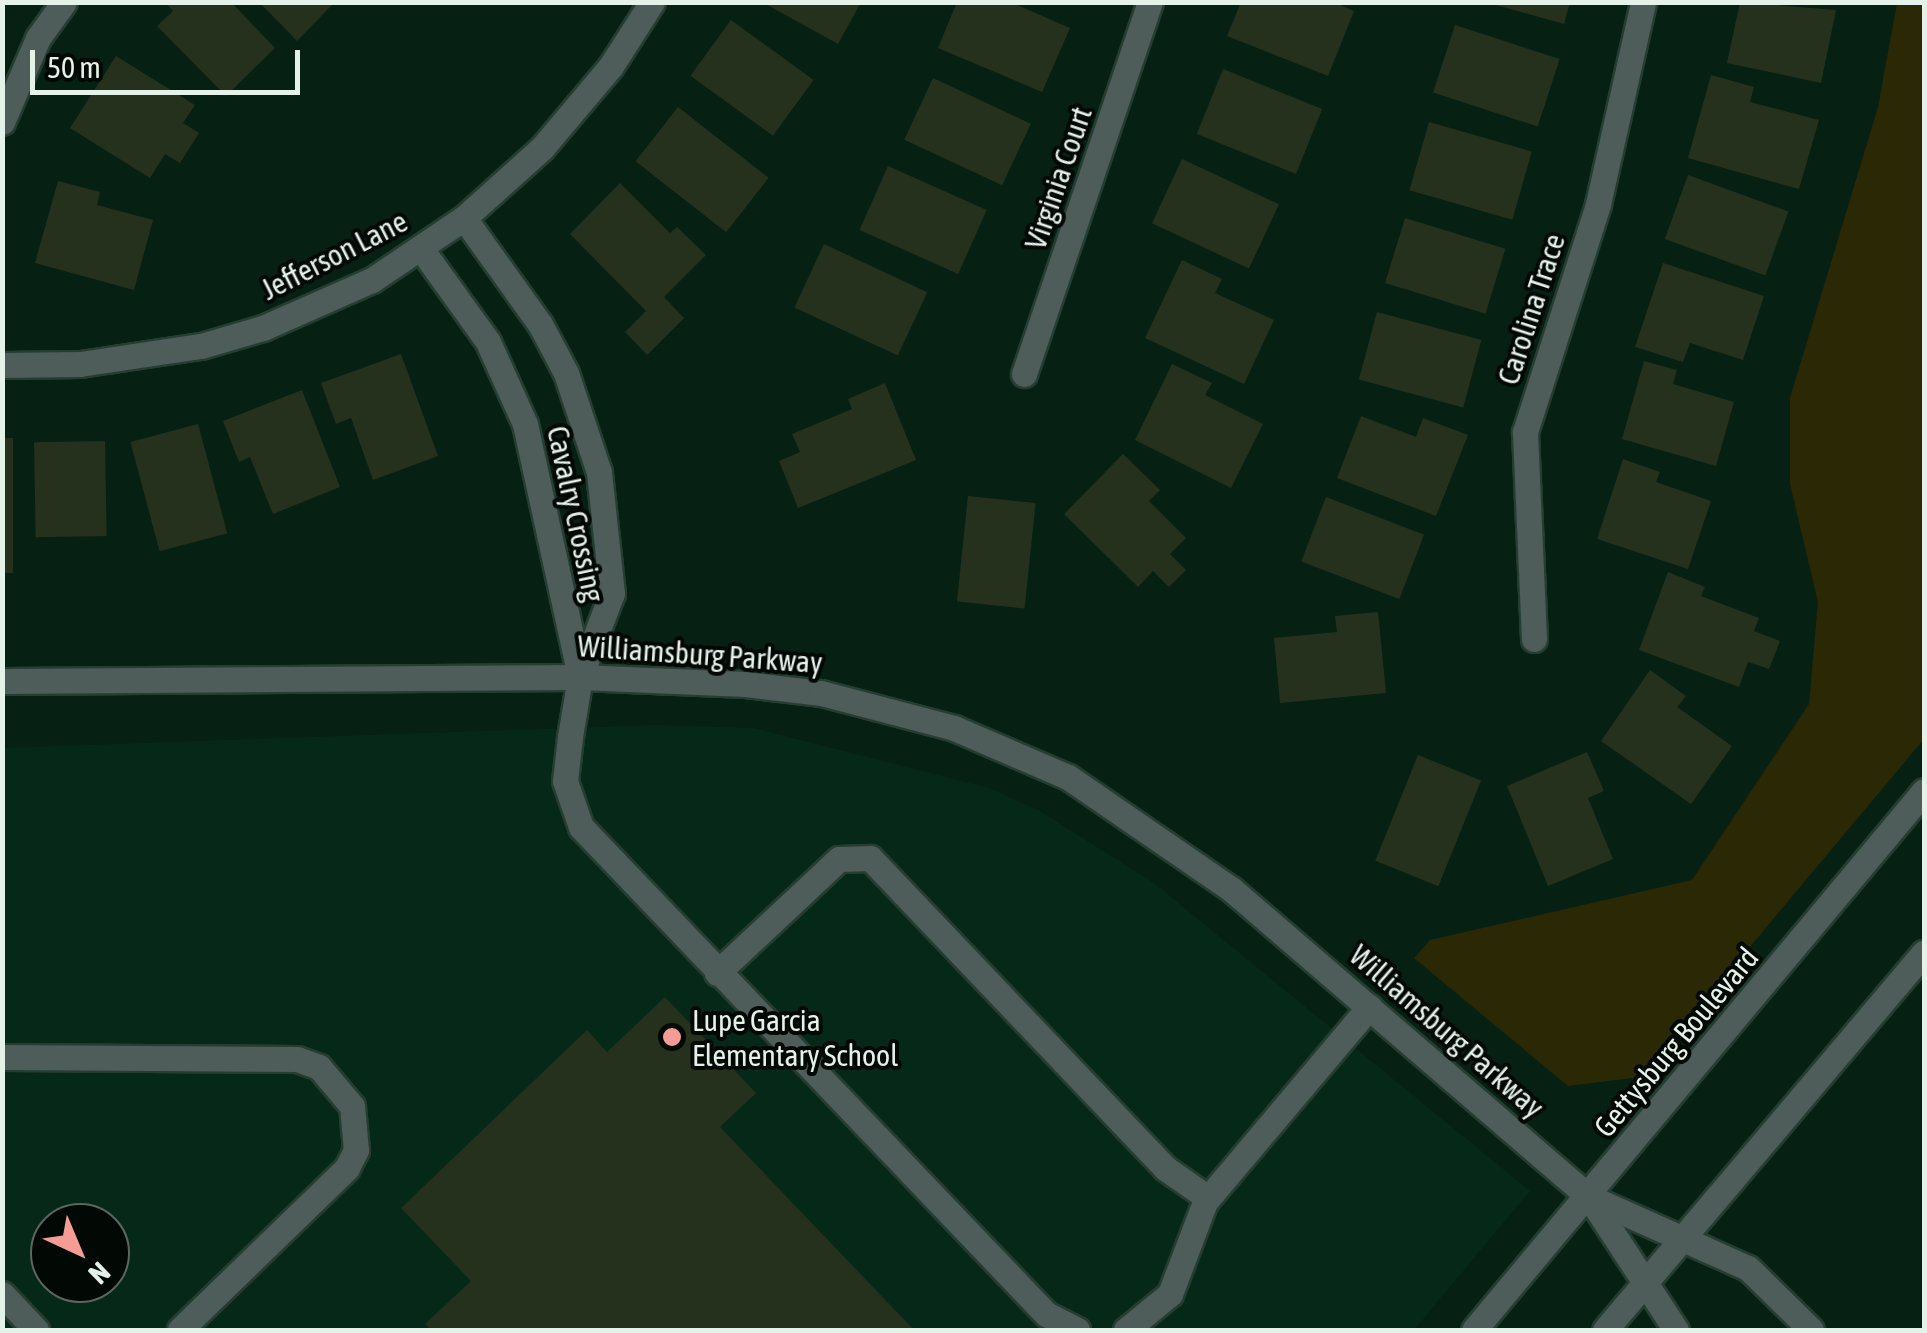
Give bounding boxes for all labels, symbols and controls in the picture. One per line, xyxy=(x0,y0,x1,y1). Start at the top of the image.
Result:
scale bar xyxy=(35,30,305,92)
text: 50 m xyxy=(47,50,101,84)
street label: Virginia Court xyxy=(1017,102,1099,254)
street label: Jefferson Lane xyxy=(255,203,413,307)
street label: Carolina Trace xyxy=(1490,229,1572,389)
street label: Cavalry Crossing xyxy=(540,423,612,605)
street label: Williamsburg Parkway xyxy=(576,627,824,681)
street label: Williamsburg Parkway xyxy=(1343,937,1551,1125)
street label: Gettysburg Boulevard xyxy=(1586,940,1766,1144)
place label: Lupe Garcia Elementary School xyxy=(692,1002,898,1072)
marker: Lupe Garcia Elementary School xyxy=(661,1026,683,1048)
north arrow xyxy=(30,1203,130,1303)
text: N xyxy=(82,1256,117,1290)

